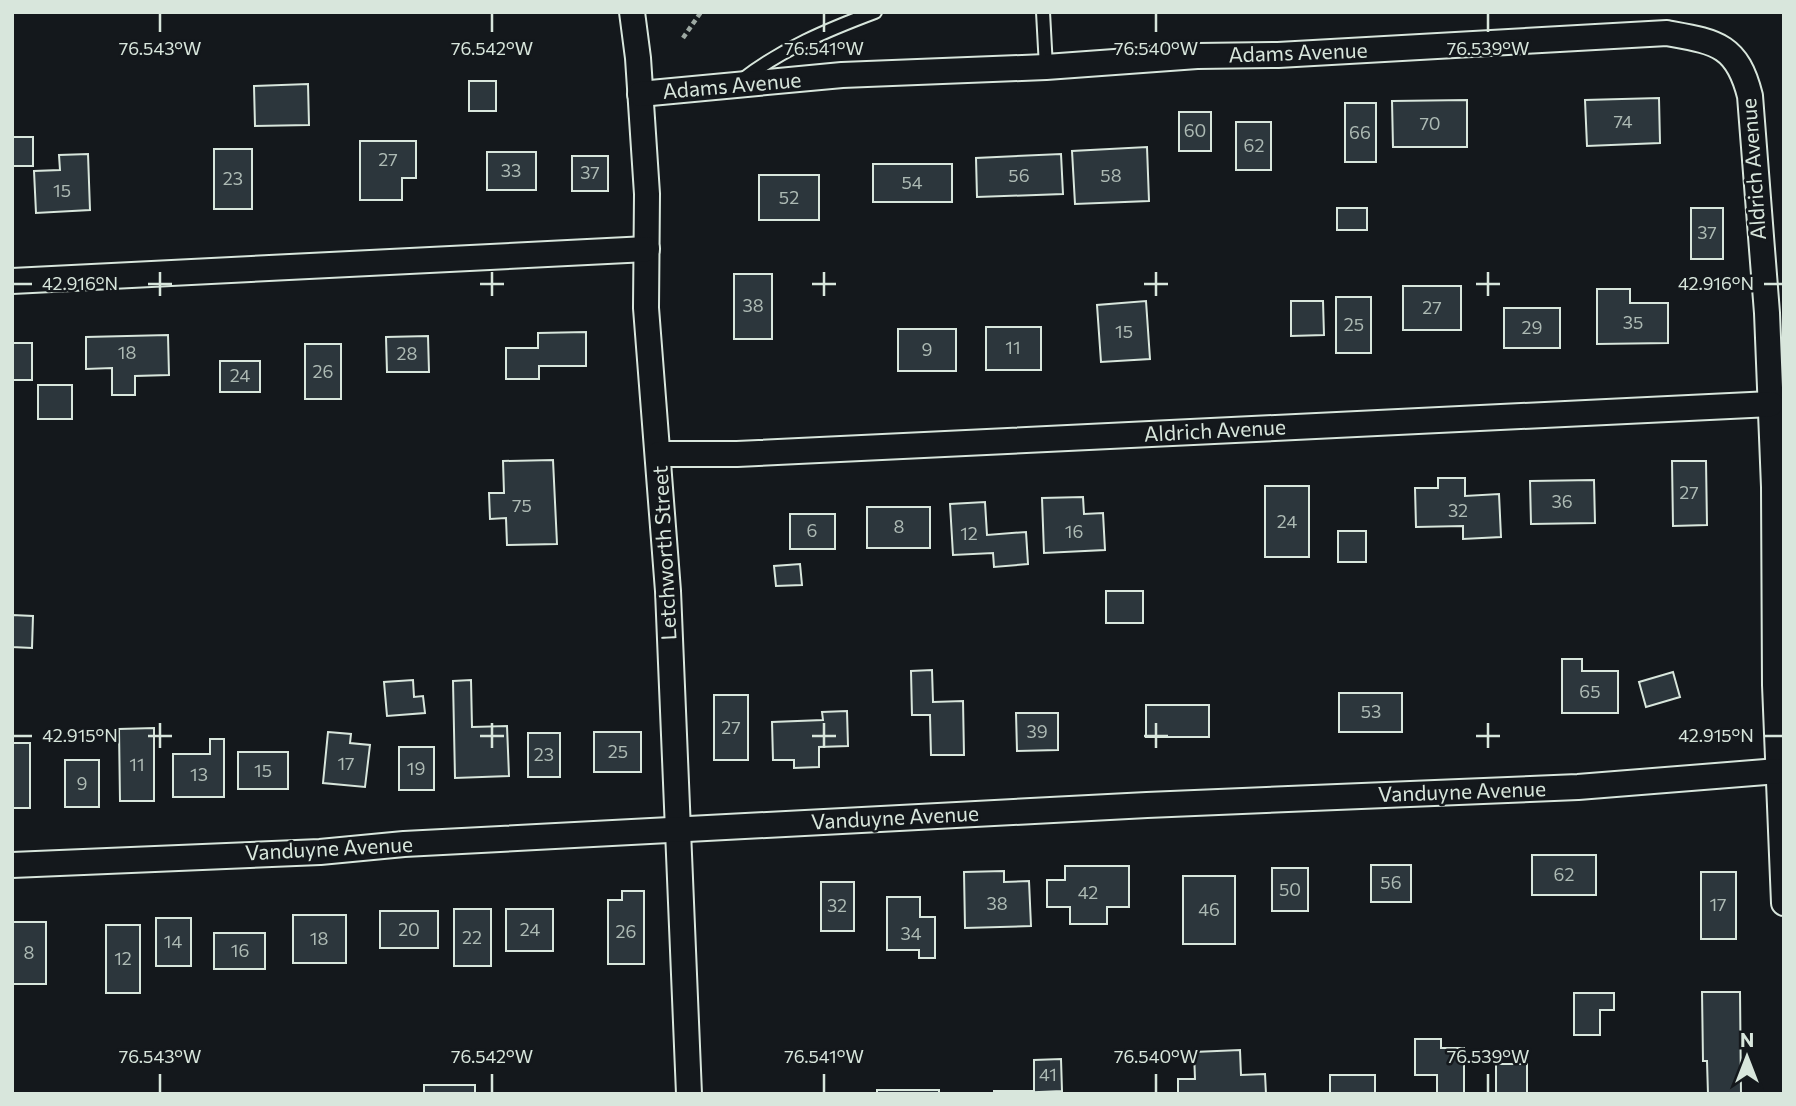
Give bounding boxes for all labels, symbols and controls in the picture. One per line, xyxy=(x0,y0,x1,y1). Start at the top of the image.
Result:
text: 76.543°W xyxy=(119,37,201,59)
text: 76.542°W xyxy=(451,37,533,59)
text: 76.541°W xyxy=(784,37,864,59)
text: 76.540°W xyxy=(1114,37,1198,59)
street label: Adams Avenue xyxy=(1228,37,1368,66)
text: 76.539°W xyxy=(1447,37,1529,59)
street label: Adams Avenue xyxy=(662,66,802,103)
street label: Aldrich Avenue xyxy=(1735,97,1770,241)
house number: 74 xyxy=(1613,110,1633,132)
house number: 70 xyxy=(1419,112,1441,134)
house number: 60 xyxy=(1184,119,1206,141)
house number: 66 xyxy=(1349,121,1371,143)
house number: 62 xyxy=(1244,134,1264,156)
house number: 27 xyxy=(378,148,398,170)
house number: 33 xyxy=(501,159,521,181)
house number: 37 xyxy=(580,161,600,183)
house number: 56 xyxy=(1008,164,1030,186)
house number: 58 xyxy=(1100,164,1122,186)
house number: 23 xyxy=(223,167,243,189)
house number: 54 xyxy=(901,171,923,193)
house number: 15 xyxy=(53,179,71,201)
house number: 52 xyxy=(779,186,799,208)
house number: 37 xyxy=(1697,221,1717,243)
text: 42.916°N xyxy=(42,272,118,294)
text: 42.916°N xyxy=(1678,272,1754,294)
house number: 38 xyxy=(742,294,764,316)
house number: 27 xyxy=(1422,296,1442,318)
house number: 35 xyxy=(1623,311,1643,333)
house number: 25 xyxy=(1344,313,1364,335)
house number: 29 xyxy=(1522,316,1542,338)
house number: 15 xyxy=(1115,320,1133,342)
house number: 11 xyxy=(1005,336,1021,358)
house number: 9 xyxy=(922,338,932,360)
house number: 18 xyxy=(118,341,136,363)
house number: 28 xyxy=(397,342,418,364)
house number: 26 xyxy=(313,360,333,382)
house number: 24 xyxy=(230,364,250,386)
street label: Aldrich Avenue xyxy=(1143,413,1287,446)
street label: Letchworth Street xyxy=(646,465,681,641)
house number: 27 xyxy=(1679,481,1699,503)
house number: 36 xyxy=(1551,490,1573,512)
house number: 75 xyxy=(512,494,532,516)
house number: 32 xyxy=(1448,499,1468,521)
house number: 24 xyxy=(1277,510,1297,532)
house number: 8 xyxy=(894,515,905,537)
house number: 6 xyxy=(807,519,817,541)
house number: 16 xyxy=(1065,520,1083,542)
house number: 12 xyxy=(960,522,978,544)
house number: 65 xyxy=(1579,680,1601,702)
house number: 53 xyxy=(1361,700,1381,722)
house number: 27 xyxy=(721,716,741,738)
house number: 39 xyxy=(1026,720,1048,742)
text: 42.915°N xyxy=(42,724,118,746)
text: 42.915°N xyxy=(1678,724,1754,746)
house number: 25 xyxy=(608,740,628,762)
house number: 23 xyxy=(534,743,554,765)
house number: 17 xyxy=(337,752,355,774)
house number: 11 xyxy=(129,753,145,775)
house number: 19 xyxy=(407,757,425,779)
house number: 15 xyxy=(254,759,272,781)
house number: 13 xyxy=(190,763,208,785)
house number: 9 xyxy=(77,772,87,794)
street label: Vanduyne Avenue xyxy=(1377,775,1546,806)
street label: Vanduyne Avenue xyxy=(810,800,980,833)
street label: Vanduyne Avenue xyxy=(244,831,414,864)
house number: 62 xyxy=(1554,863,1574,885)
house number: 56 xyxy=(1380,871,1402,893)
house number: 50 xyxy=(1279,878,1301,900)
house number: 42 xyxy=(1078,881,1098,903)
house number: 38 xyxy=(986,892,1008,914)
house number: 17 xyxy=(1709,893,1727,915)
house number: 32 xyxy=(827,894,847,916)
house number: 46 xyxy=(1198,898,1220,920)
house number: 20 xyxy=(398,918,420,940)
house number: 24 xyxy=(520,918,540,940)
house number: 26 xyxy=(616,920,636,942)
house number: 34 xyxy=(900,922,922,944)
house number: 22 xyxy=(462,926,482,948)
house number: 18 xyxy=(310,927,328,949)
house number: 14 xyxy=(164,930,182,952)
house number: 16 xyxy=(231,939,249,961)
house number: 8 xyxy=(24,941,35,963)
house number: 12 xyxy=(114,947,132,969)
north arrow xyxy=(1712,1022,1782,1092)
text: N xyxy=(1740,1028,1754,1051)
text: 76.543°W xyxy=(119,1045,201,1067)
text: 76.542°W xyxy=(451,1045,533,1067)
text: 76.541°W xyxy=(784,1045,864,1067)
text: 76.540°W xyxy=(1114,1045,1198,1067)
text: 76.539°W xyxy=(1447,1045,1529,1067)
house number: 41 xyxy=(1039,1063,1057,1085)

